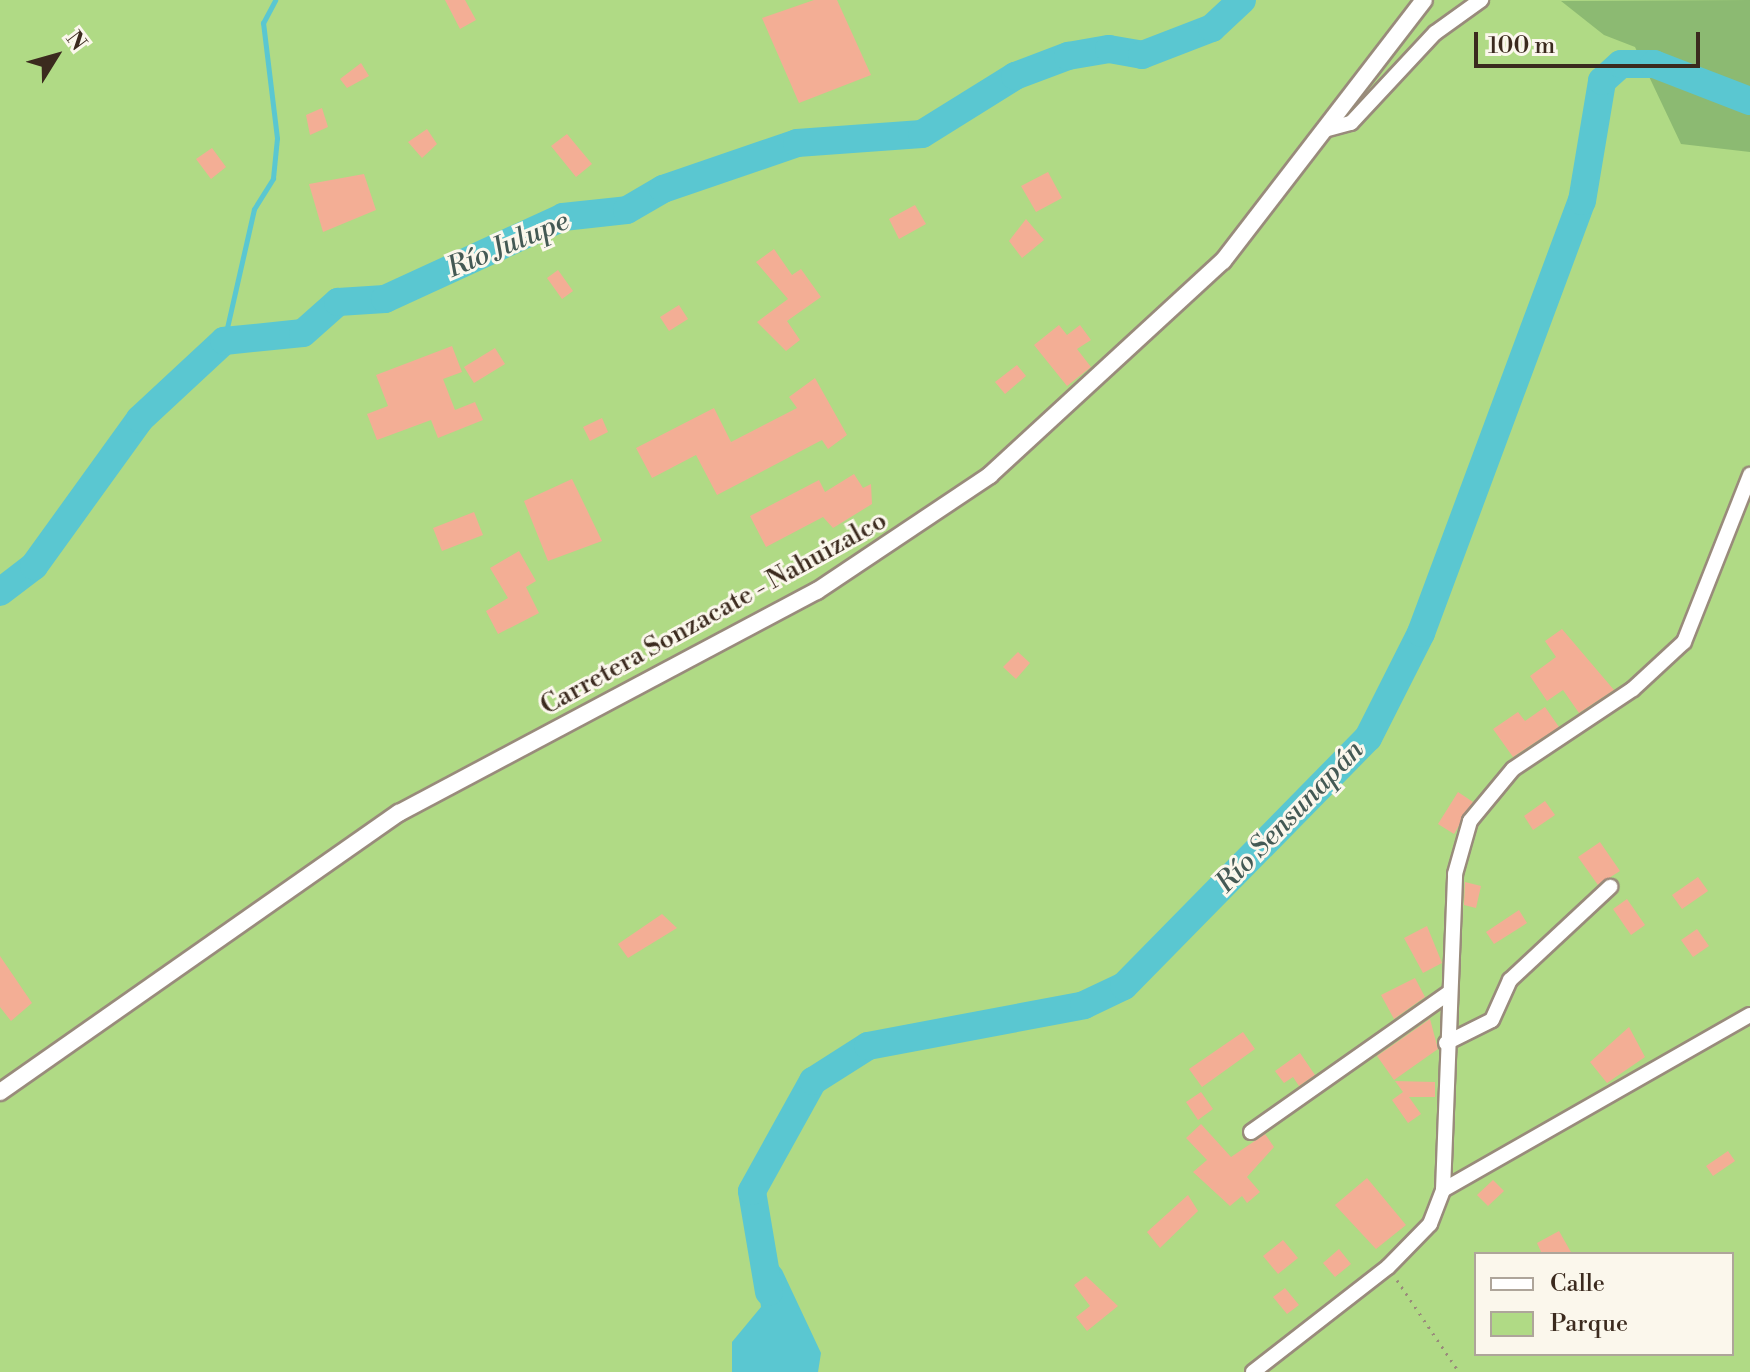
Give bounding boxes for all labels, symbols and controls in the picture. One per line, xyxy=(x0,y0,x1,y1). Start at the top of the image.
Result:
north arrow xyxy=(16,16,96,96)
scale bar xyxy=(1478,16,1704,66)
text: N xyxy=(60,26,92,56)
text: 100 m xyxy=(1488,31,1555,61)
water label: Río Julupe xyxy=(442,204,574,286)
street label: Carretera Sonzacate - Nahuizalco xyxy=(536,506,892,722)
water label: Río Sensunapán xyxy=(1209,734,1371,900)
legend xyxy=(1474,1252,1734,1356)
text: Calle xyxy=(1550,1269,1605,1299)
text: Parque xyxy=(1550,1309,1628,1339)

